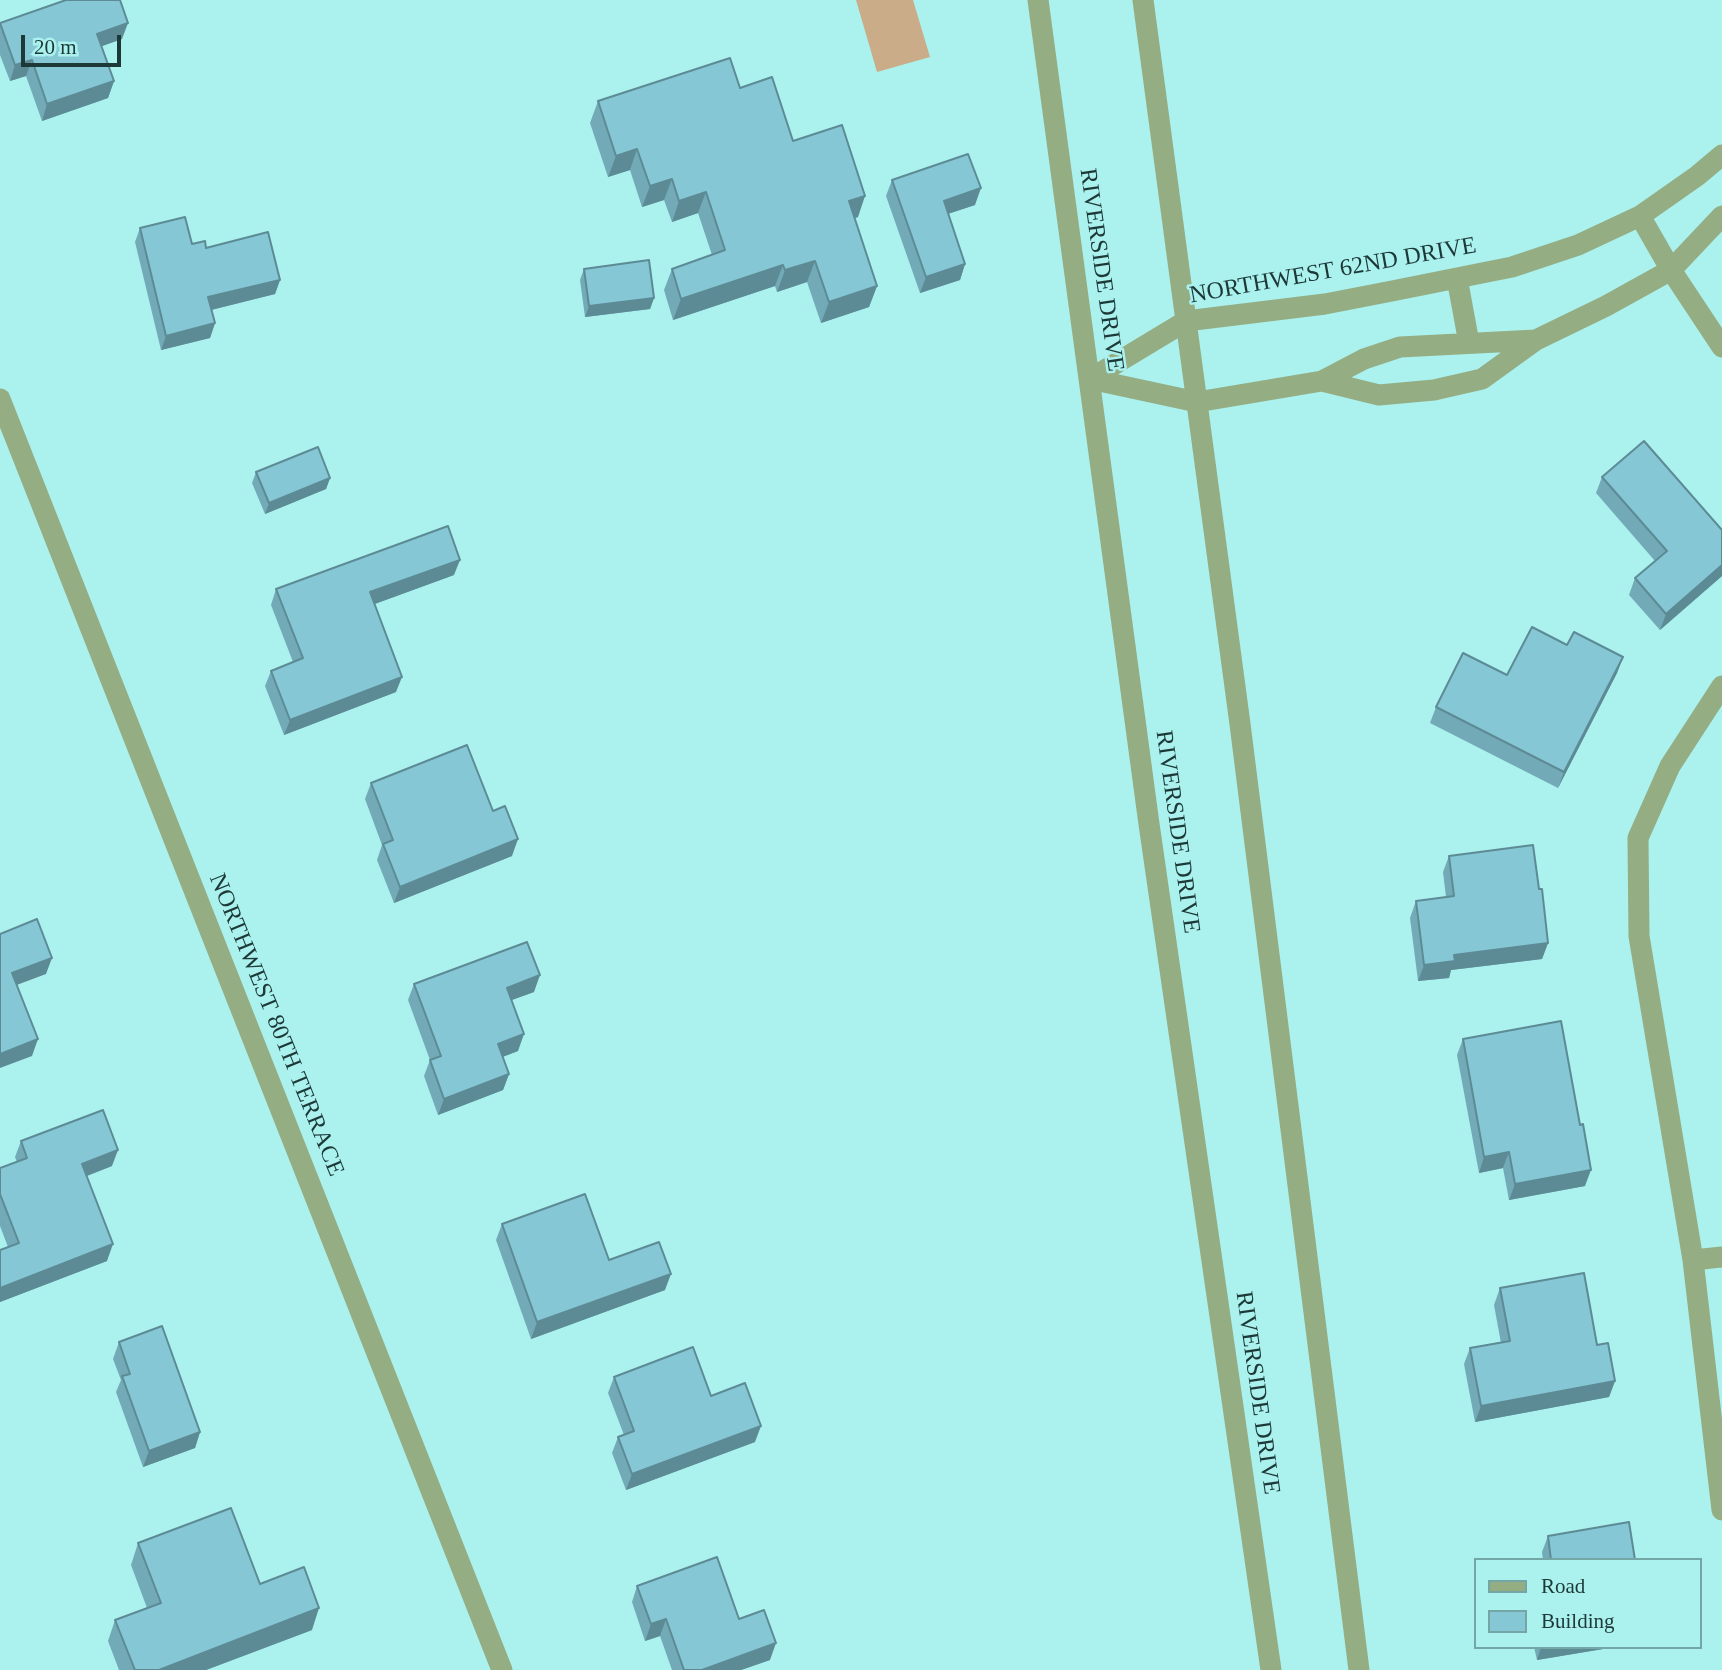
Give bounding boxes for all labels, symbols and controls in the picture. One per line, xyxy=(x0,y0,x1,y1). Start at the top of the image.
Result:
scale bar xyxy=(24,21,124,65)
text: 20 m xyxy=(34,35,77,59)
street label: RIVERSIDE DRIVE xyxy=(1072,167,1130,373)
street label: NORTHWEST 62ND DRIVE xyxy=(1187,232,1479,310)
street label: RIVERSIDE DRIVE xyxy=(1148,729,1206,935)
street label: NORTHWEST 80TH TERRACE xyxy=(202,869,350,1181)
street label: RIVERSIDE DRIVE xyxy=(1228,1290,1286,1496)
legend xyxy=(1474,1558,1701,1649)
text: Road xyxy=(1541,1574,1585,1598)
text: Building xyxy=(1541,1609,1615,1633)

